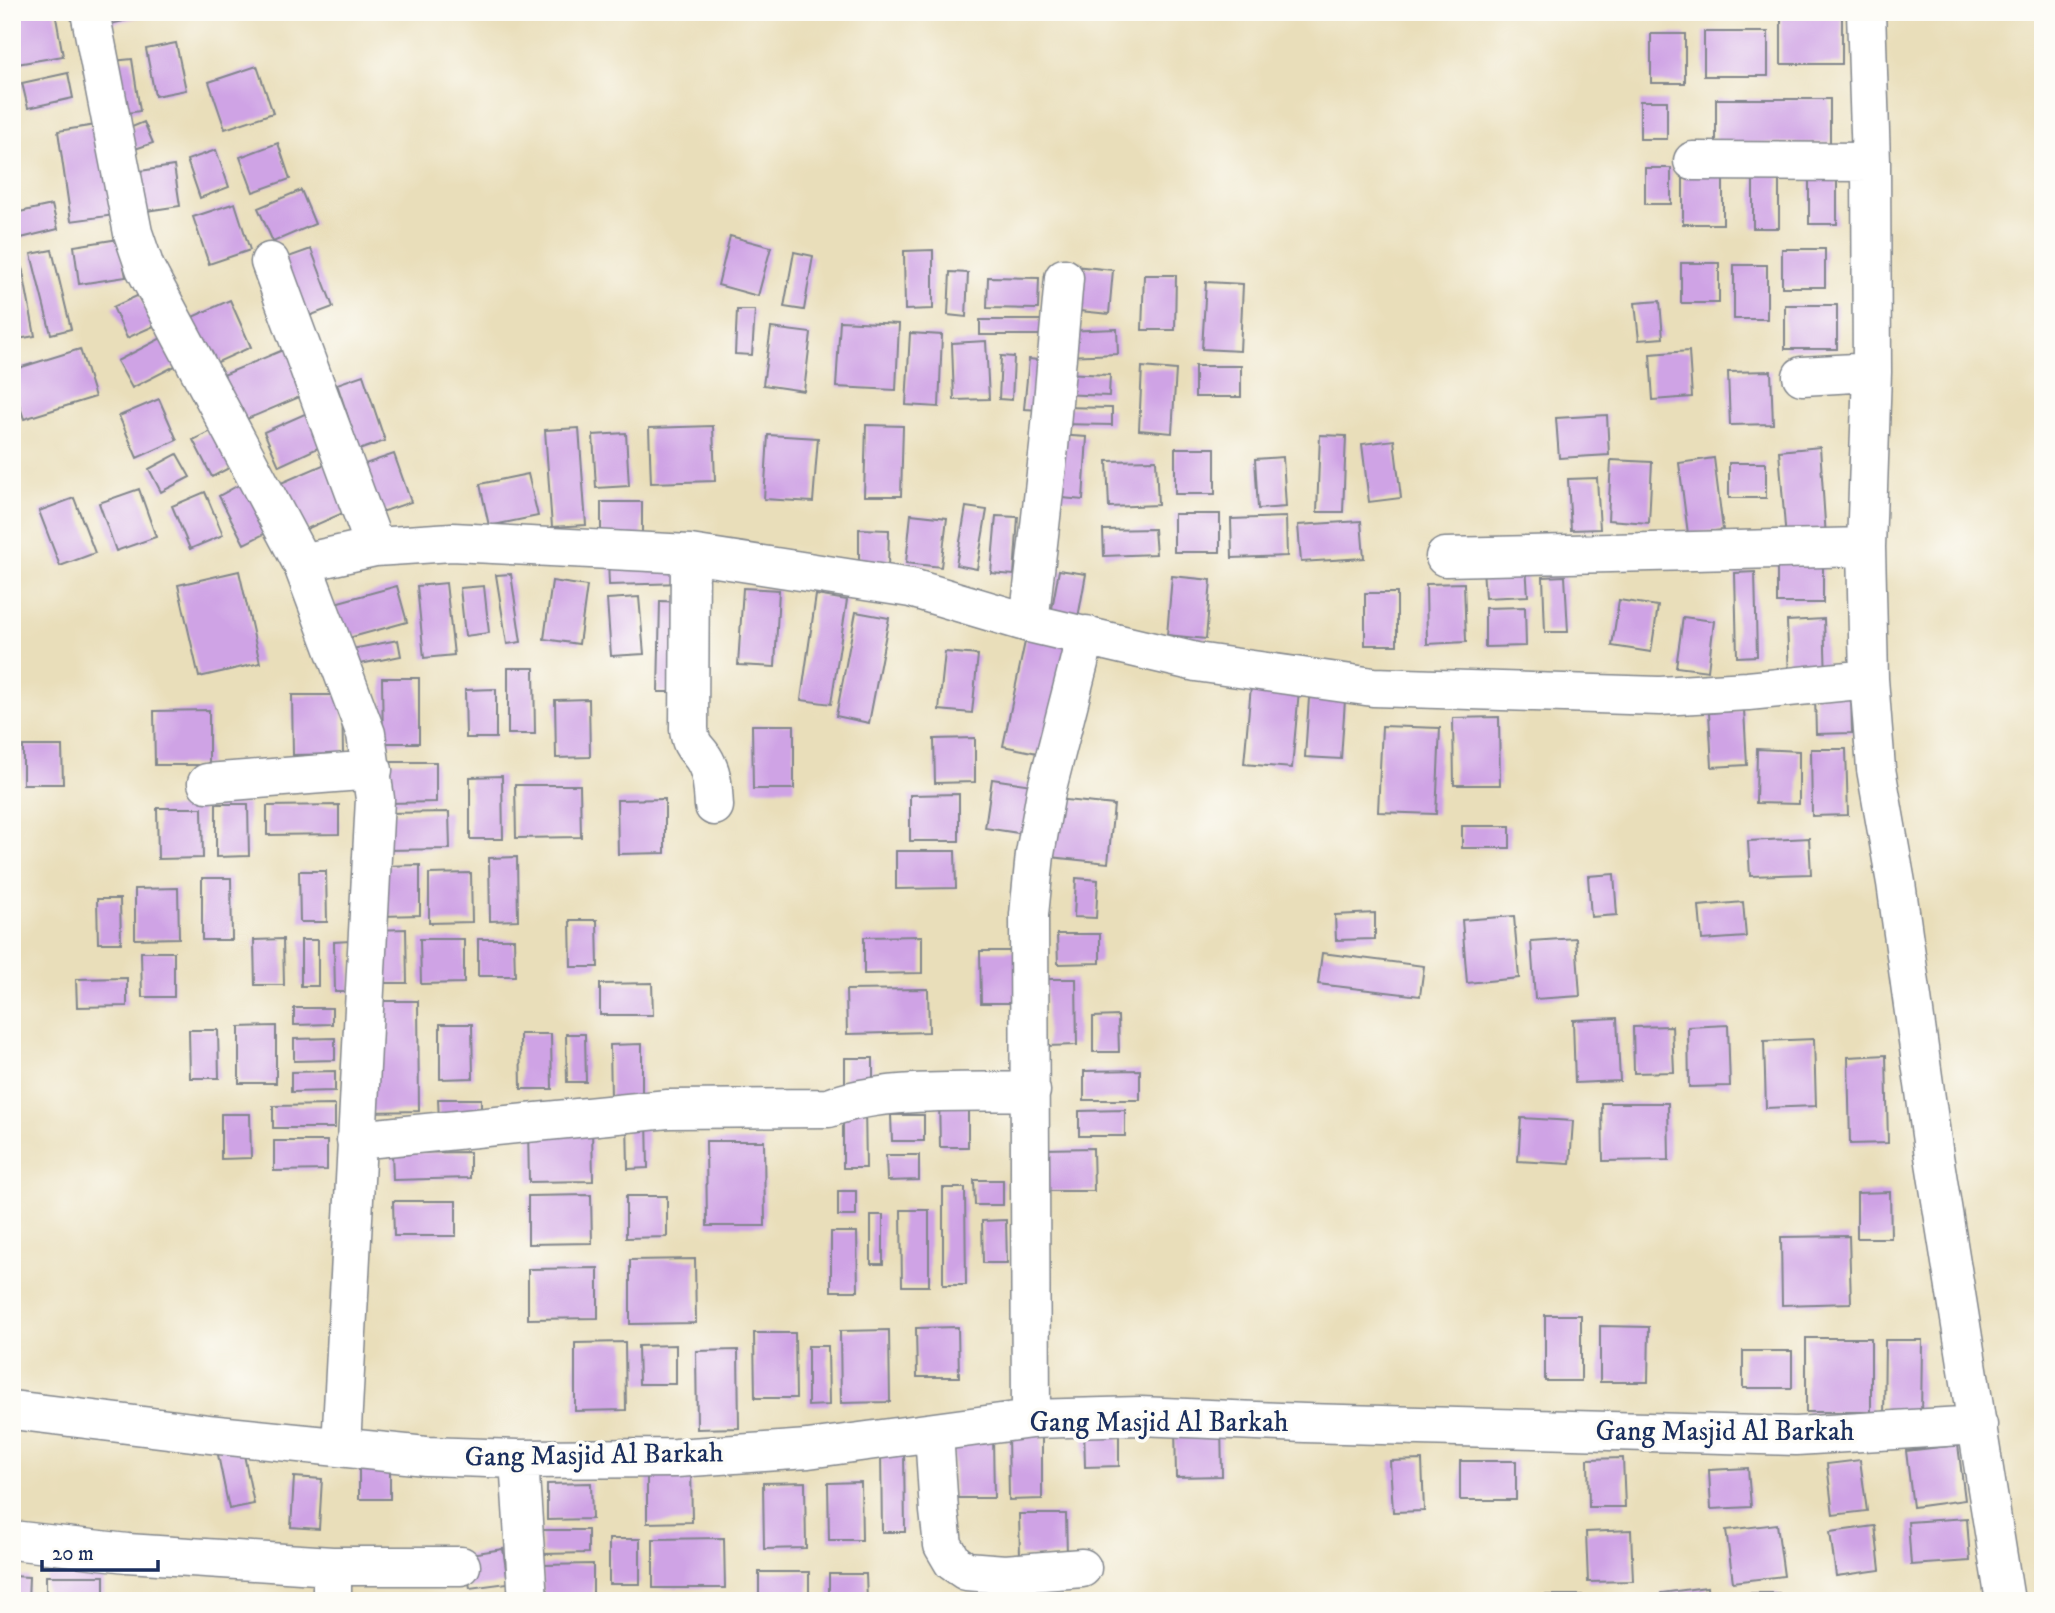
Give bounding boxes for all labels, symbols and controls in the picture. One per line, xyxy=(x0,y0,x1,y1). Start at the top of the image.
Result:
street label: Gang Masjid Al Barkah xyxy=(1029,1405,1289,1440)
street label: Gang Masjid Al Barkah xyxy=(1595,1414,1855,1449)
street label: Gang Masjid Al Barkah xyxy=(464,1435,724,1475)
scale bar xyxy=(42,1529,158,1573)
text: 20 m xyxy=(52,1541,94,1567)

